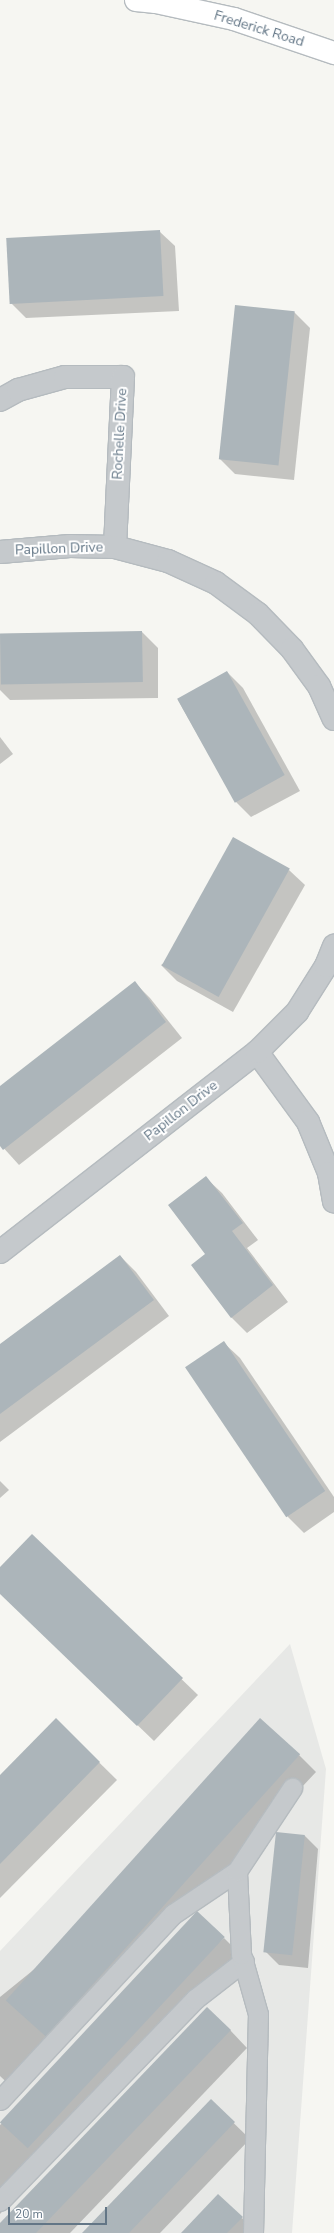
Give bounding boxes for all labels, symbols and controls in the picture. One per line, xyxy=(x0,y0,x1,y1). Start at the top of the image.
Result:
street label: Frederick Road xyxy=(212,7,306,51)
street label: Rochelle Drive xyxy=(109,388,131,480)
street label: Papillon Drive xyxy=(15,539,103,559)
street label: Papillon Drive xyxy=(141,1077,221,1145)
scale bar xyxy=(10,2199,109,2225)
text: 20 m xyxy=(15,2206,43,2222)

